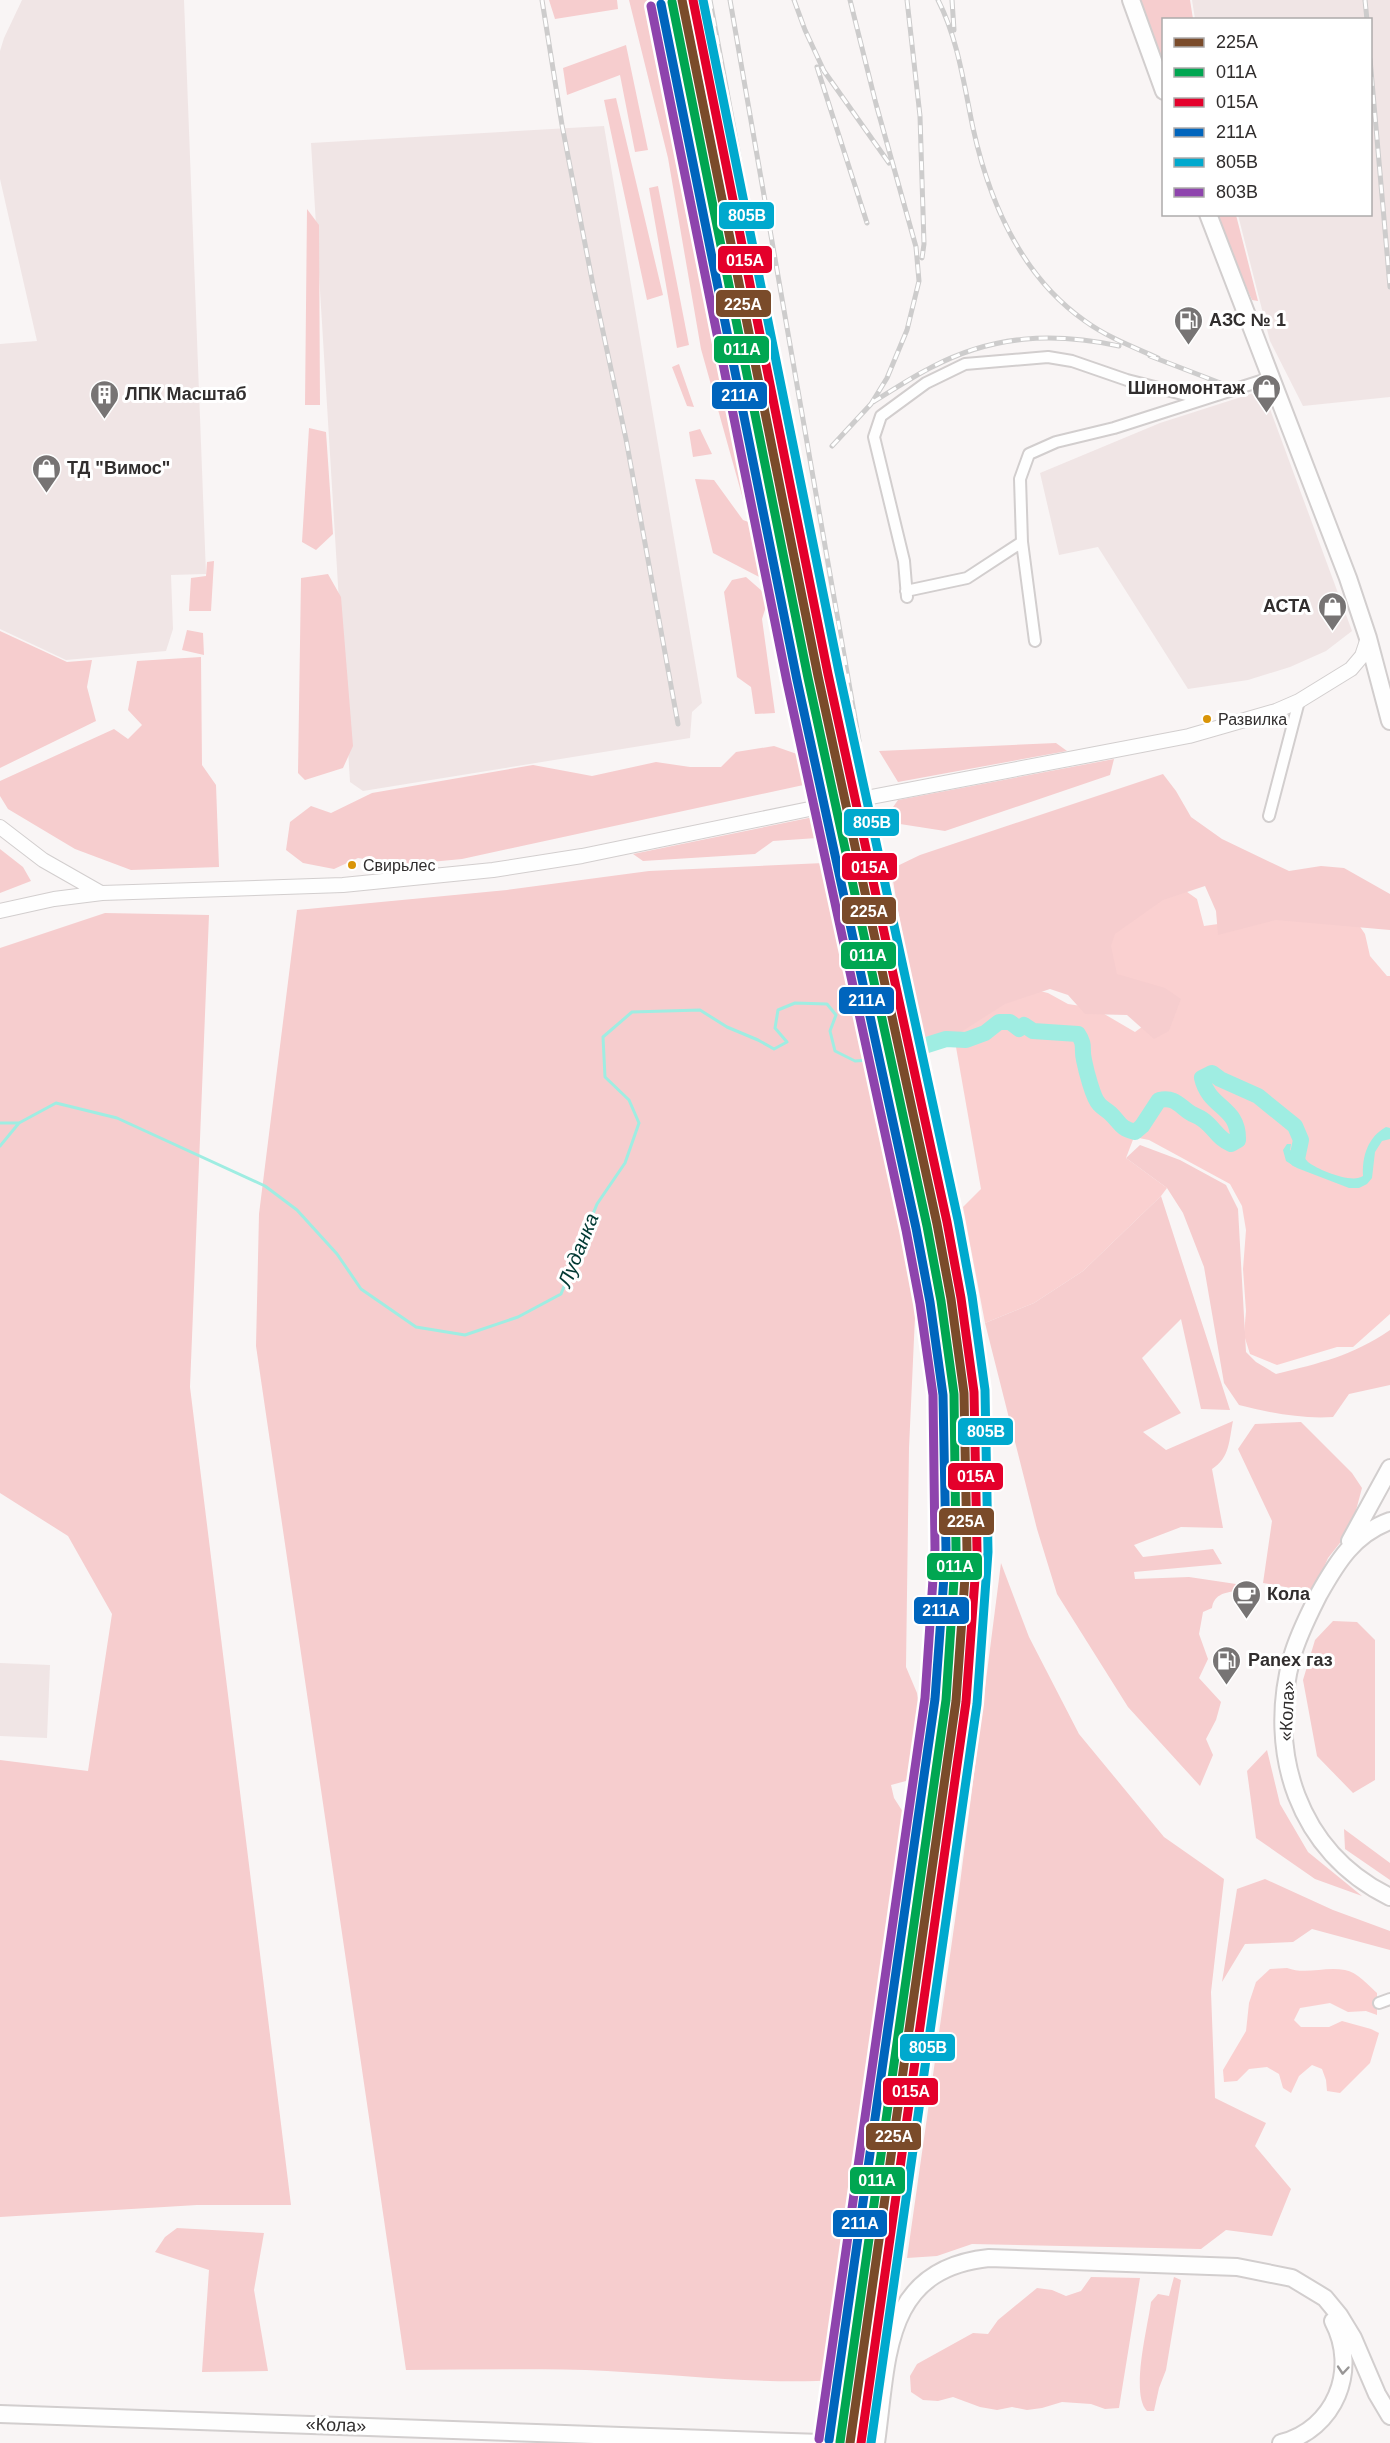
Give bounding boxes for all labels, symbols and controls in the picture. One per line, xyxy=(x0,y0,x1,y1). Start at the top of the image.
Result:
legend xyxy=(1162,18,1372,216)
text: 225А xyxy=(1216,32,1258,52)
text: 011А xyxy=(1216,62,1257,82)
text: 015А xyxy=(1216,92,1258,112)
text: 211А xyxy=(1216,122,1257,142)
text: 805В xyxy=(1216,152,1258,172)
text: 803В xyxy=(1216,182,1258,202)
line badge: 805В xyxy=(718,201,775,230)
text: 805В xyxy=(728,207,766,224)
line badge: 015А xyxy=(717,245,773,274)
text: 015А xyxy=(726,252,765,269)
line badge: 225А xyxy=(715,289,772,318)
text: 225А xyxy=(724,296,763,313)
fuel station icon: АЗС № 1 xyxy=(1172,304,1204,346)
place label: АЗС № 1 xyxy=(1209,310,1286,330)
line badge: 011А xyxy=(713,335,770,364)
text: 011А xyxy=(723,341,761,358)
shop icon: Шиномонтаж xyxy=(1250,372,1282,414)
building icon: ЛПК Масштаб xyxy=(88,378,120,420)
place label: Шиномонтаж xyxy=(1128,378,1245,398)
line badge: 211А xyxy=(711,381,768,410)
place label: ЛПК Масштаб xyxy=(125,384,247,404)
text: 211А xyxy=(721,387,759,404)
shop icon: ТД "Вимос" xyxy=(30,452,62,494)
place label: ТД "Вимос" xyxy=(67,458,170,478)
shop icon: АСТА xyxy=(1316,590,1348,632)
place label: АСТА xyxy=(1263,596,1311,616)
place label: Развилка xyxy=(1218,711,1287,728)
marker: Развилка xyxy=(1201,713,1213,725)
line badge: 805В xyxy=(843,808,900,837)
text: 805В xyxy=(853,814,891,831)
line badge: 015А xyxy=(841,852,898,881)
place label: Свирьлес xyxy=(363,857,435,874)
marker: Свирьлес xyxy=(346,859,358,871)
text: 015А xyxy=(851,859,890,876)
line badge: 225А xyxy=(841,896,897,925)
text: 225А xyxy=(850,903,889,920)
line badge: 011А xyxy=(840,941,897,970)
text: 011А xyxy=(849,947,887,964)
line badge: 211А xyxy=(838,986,895,1015)
text: 211А xyxy=(848,992,886,1009)
water label: Луданка xyxy=(553,1210,603,1292)
line badge: 805В xyxy=(957,1417,1014,1446)
text: 805В xyxy=(967,1423,1005,1440)
line badge: 015А xyxy=(947,1462,1004,1491)
text: 015А xyxy=(957,1468,996,1485)
line badge: 225А xyxy=(938,1507,995,1536)
text: 225А xyxy=(947,1513,986,1530)
line badge: 011А xyxy=(926,1552,983,1581)
text: 011А xyxy=(936,1558,974,1575)
cafe icon: Кола xyxy=(1230,1578,1262,1620)
place label: Кола xyxy=(1267,1584,1311,1604)
line badge: 211А xyxy=(913,1596,970,1625)
text: 211А xyxy=(922,1602,960,1619)
fuel station icon: Panex газ xyxy=(1211,1644,1243,1686)
place label: Panex газ xyxy=(1248,1650,1333,1670)
street label: «Кола» xyxy=(1275,1680,1299,1742)
line badge: 805В xyxy=(899,2033,956,2062)
text: 805В xyxy=(909,2039,947,2056)
line badge: 015А xyxy=(882,2077,939,2106)
text: 015А xyxy=(892,2083,931,2100)
line badge: 225А xyxy=(865,2122,922,2151)
text: 225А xyxy=(875,2128,914,2145)
line badge: 011А xyxy=(849,2166,906,2195)
text: 011А xyxy=(858,2172,896,2189)
line badge: 211А xyxy=(832,2209,888,2238)
text: 211А xyxy=(841,2215,879,2232)
one-way arrow xyxy=(1337,2366,1350,2375)
street label: «Кола» xyxy=(305,2414,367,2436)

